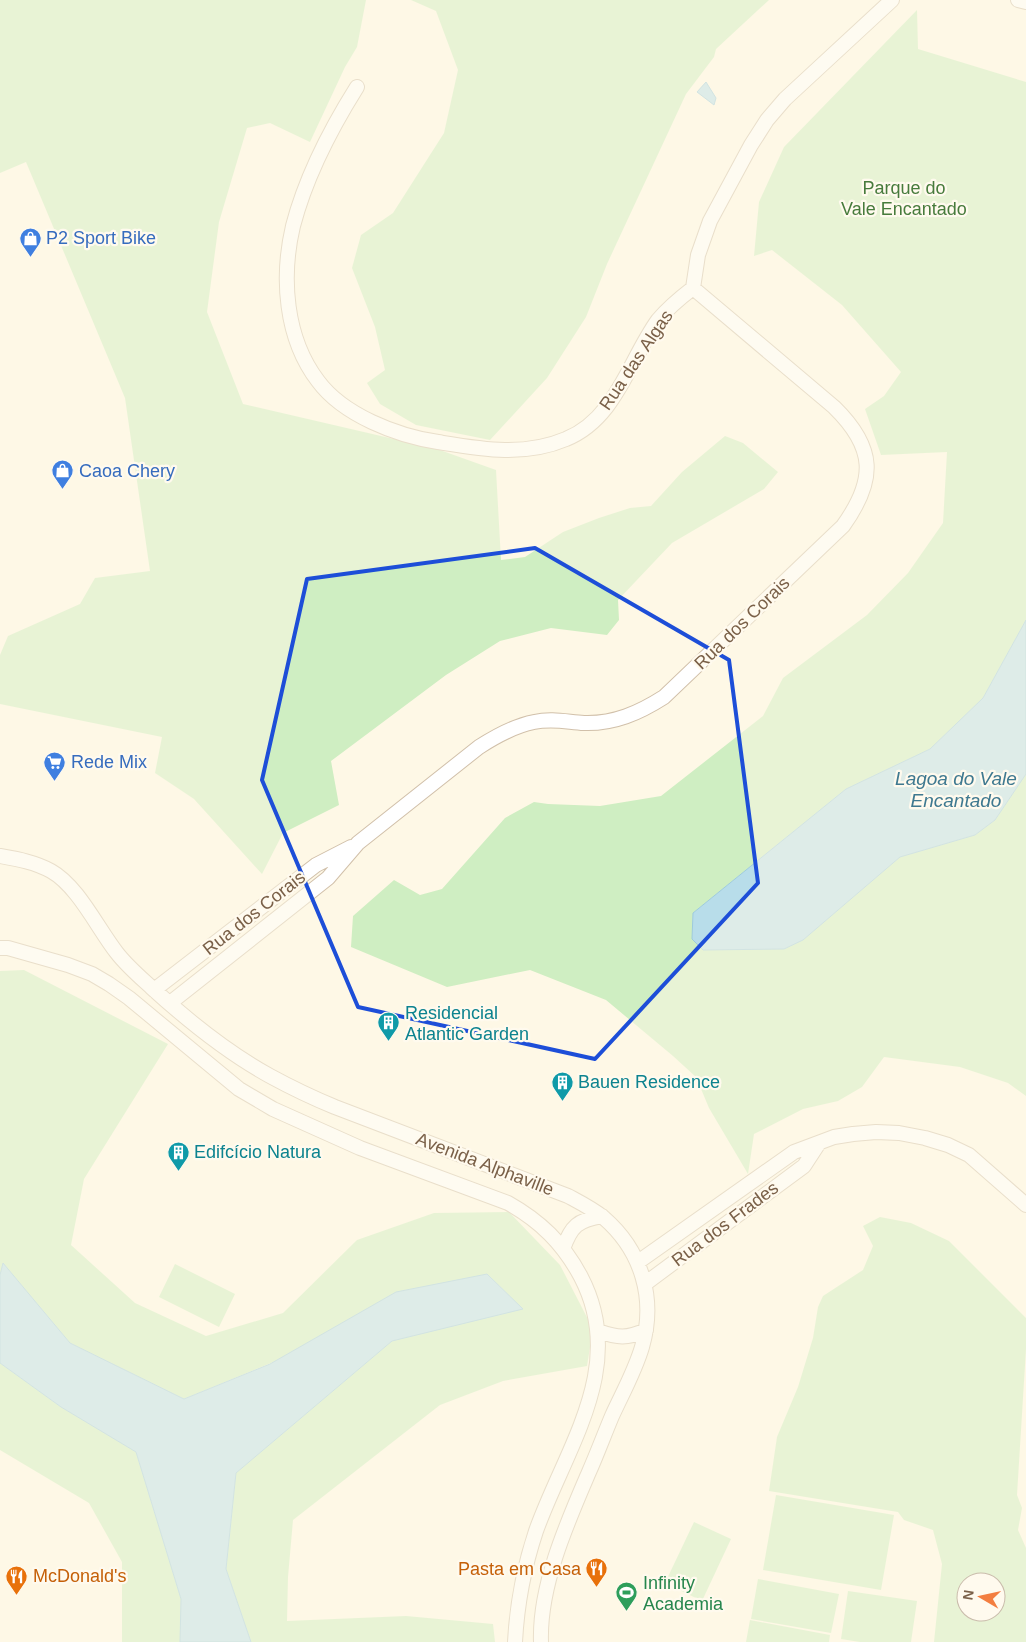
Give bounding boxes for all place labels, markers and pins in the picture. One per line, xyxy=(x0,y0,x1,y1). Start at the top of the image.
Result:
shop icon: P2 Sport Bike xyxy=(18,226,42,257)
place label: P2 Sport Bike xyxy=(46,228,156,248)
shop icon: Caoa Chery xyxy=(51,459,75,490)
place label: Caoa Chery xyxy=(79,461,175,481)
supermarket icon: Rede Mix xyxy=(43,750,67,781)
place label: Rede Mix xyxy=(71,752,147,772)
place label: Residencial Atlantic Garden xyxy=(405,1003,529,1044)
building icon: Residencial Atlantic Garden xyxy=(377,1011,401,1042)
building icon: Bauen Residence xyxy=(550,1070,574,1101)
place label: Bauen Residence xyxy=(578,1072,720,1092)
building icon: Edifcício Natura xyxy=(166,1140,190,1171)
place label: Edifcício Natura xyxy=(194,1142,322,1162)
restaurant icon: Pasta em Casa xyxy=(585,1557,609,1588)
place label: Pasta em Casa xyxy=(458,1559,582,1579)
restaurant icon: McDonald's xyxy=(5,1564,29,1595)
place label: McDonald's xyxy=(33,1566,126,1586)
place label: Infinity Academia xyxy=(643,1573,724,1614)
sports icon: Infinity Academia xyxy=(615,1581,639,1612)

